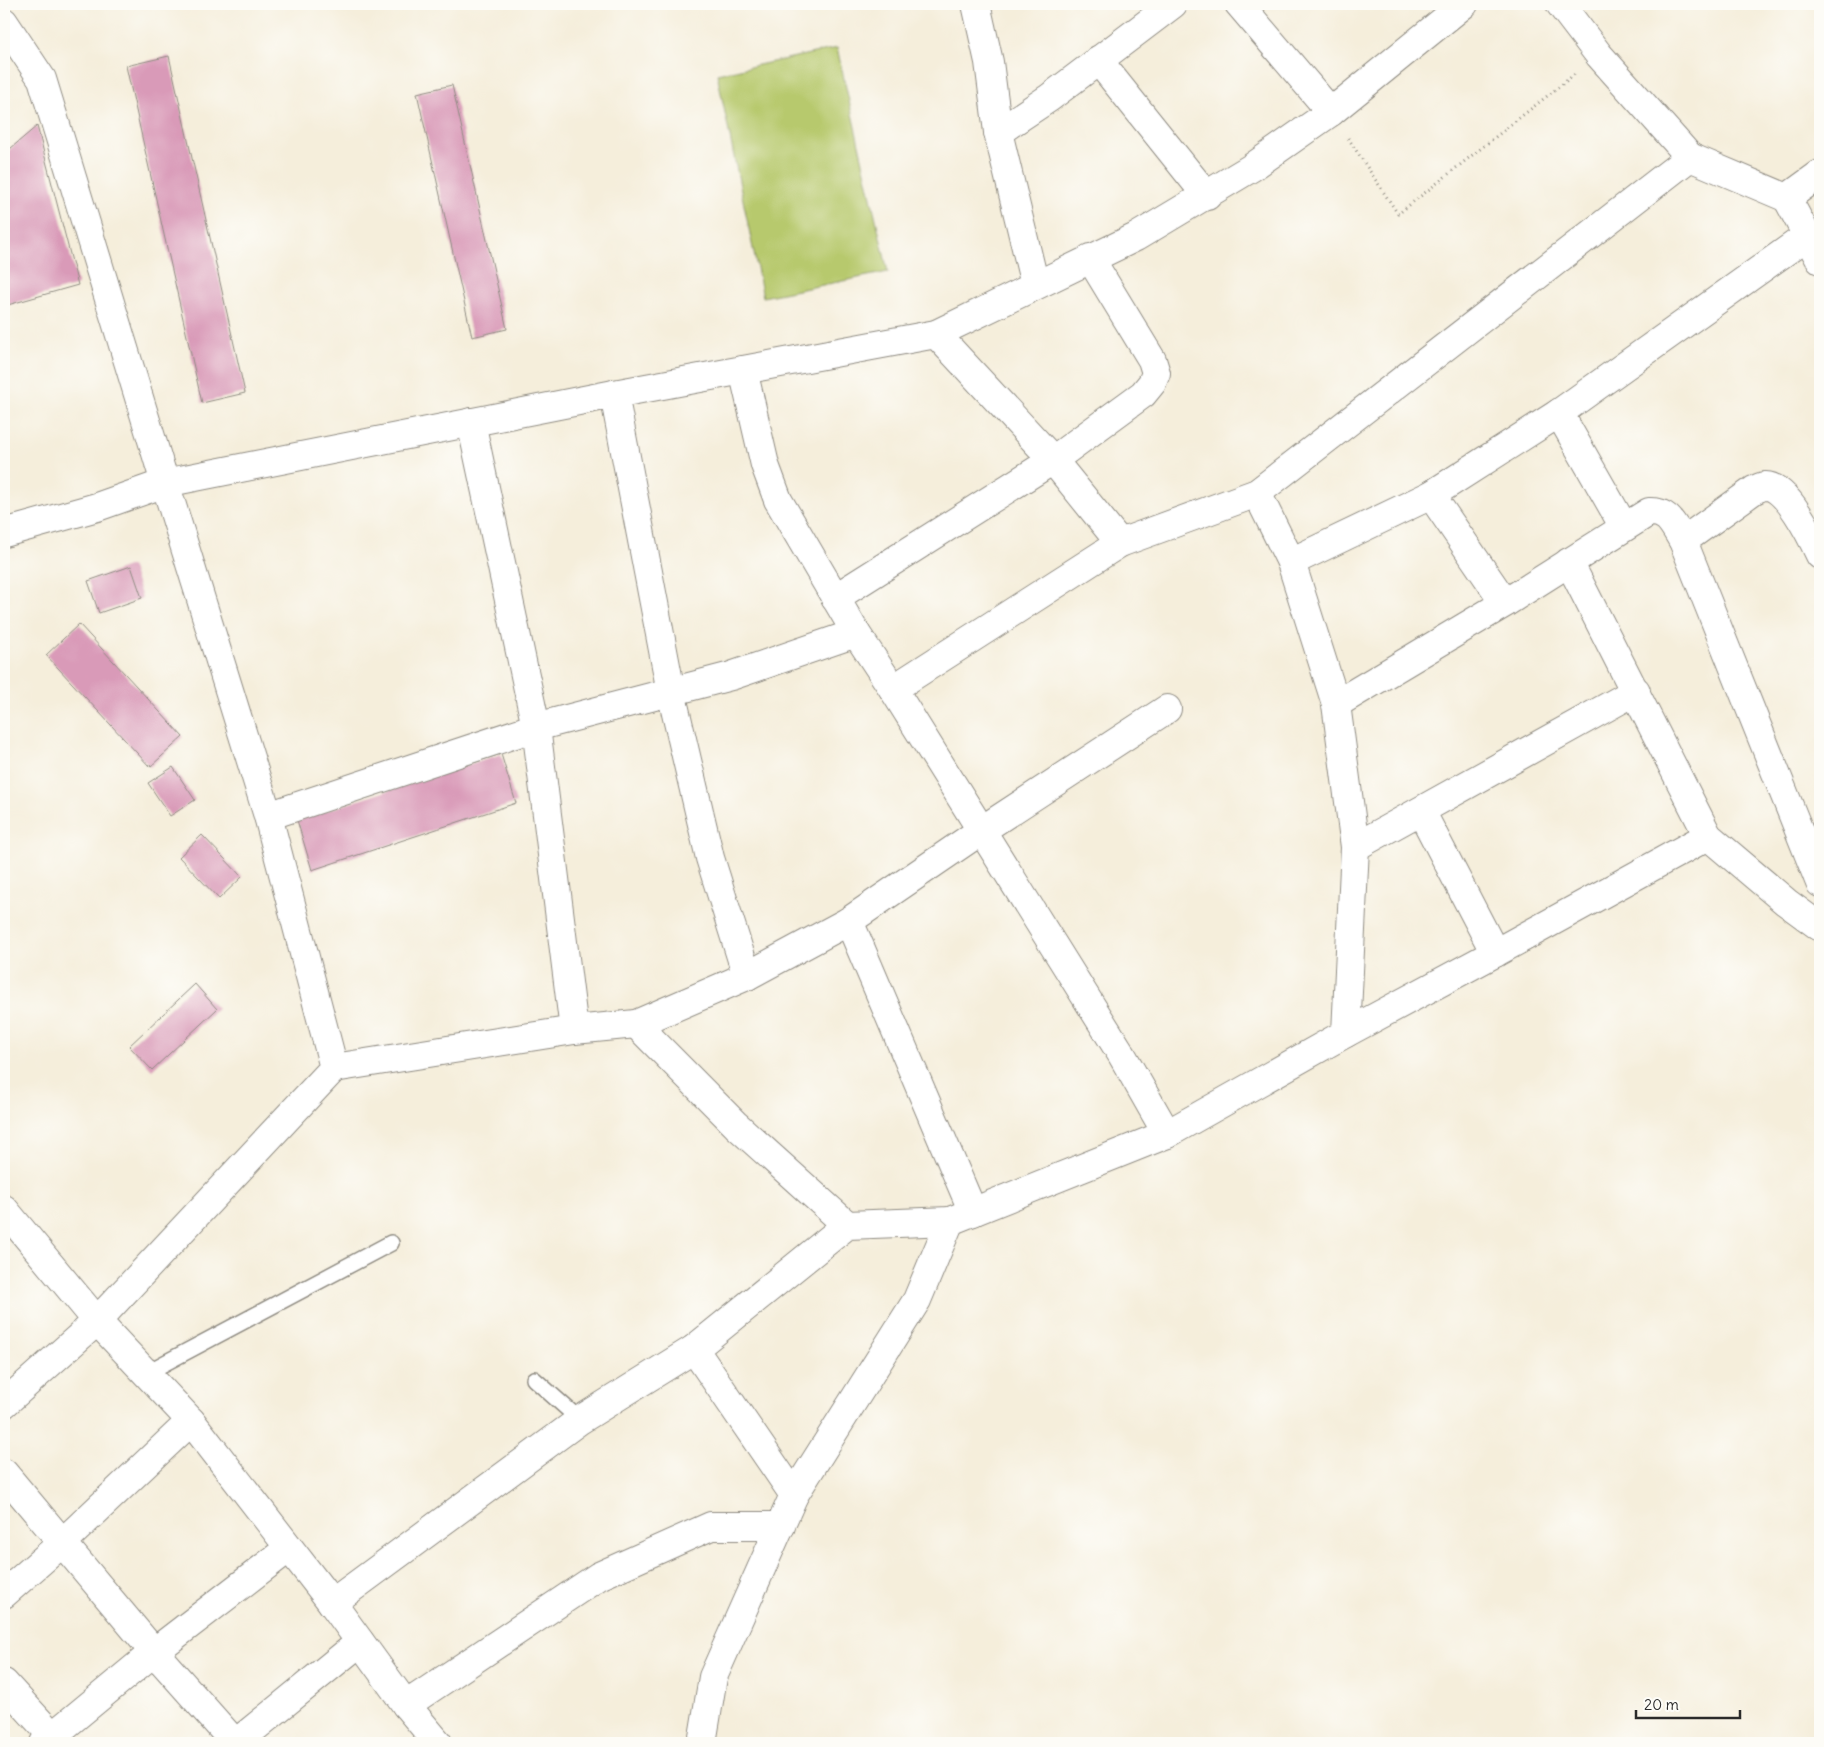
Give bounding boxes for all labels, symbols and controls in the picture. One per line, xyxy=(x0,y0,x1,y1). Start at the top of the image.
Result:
scale bar xyxy=(1636,1687,1740,1719)
text: 20 m xyxy=(1644,1695,1679,1714)

